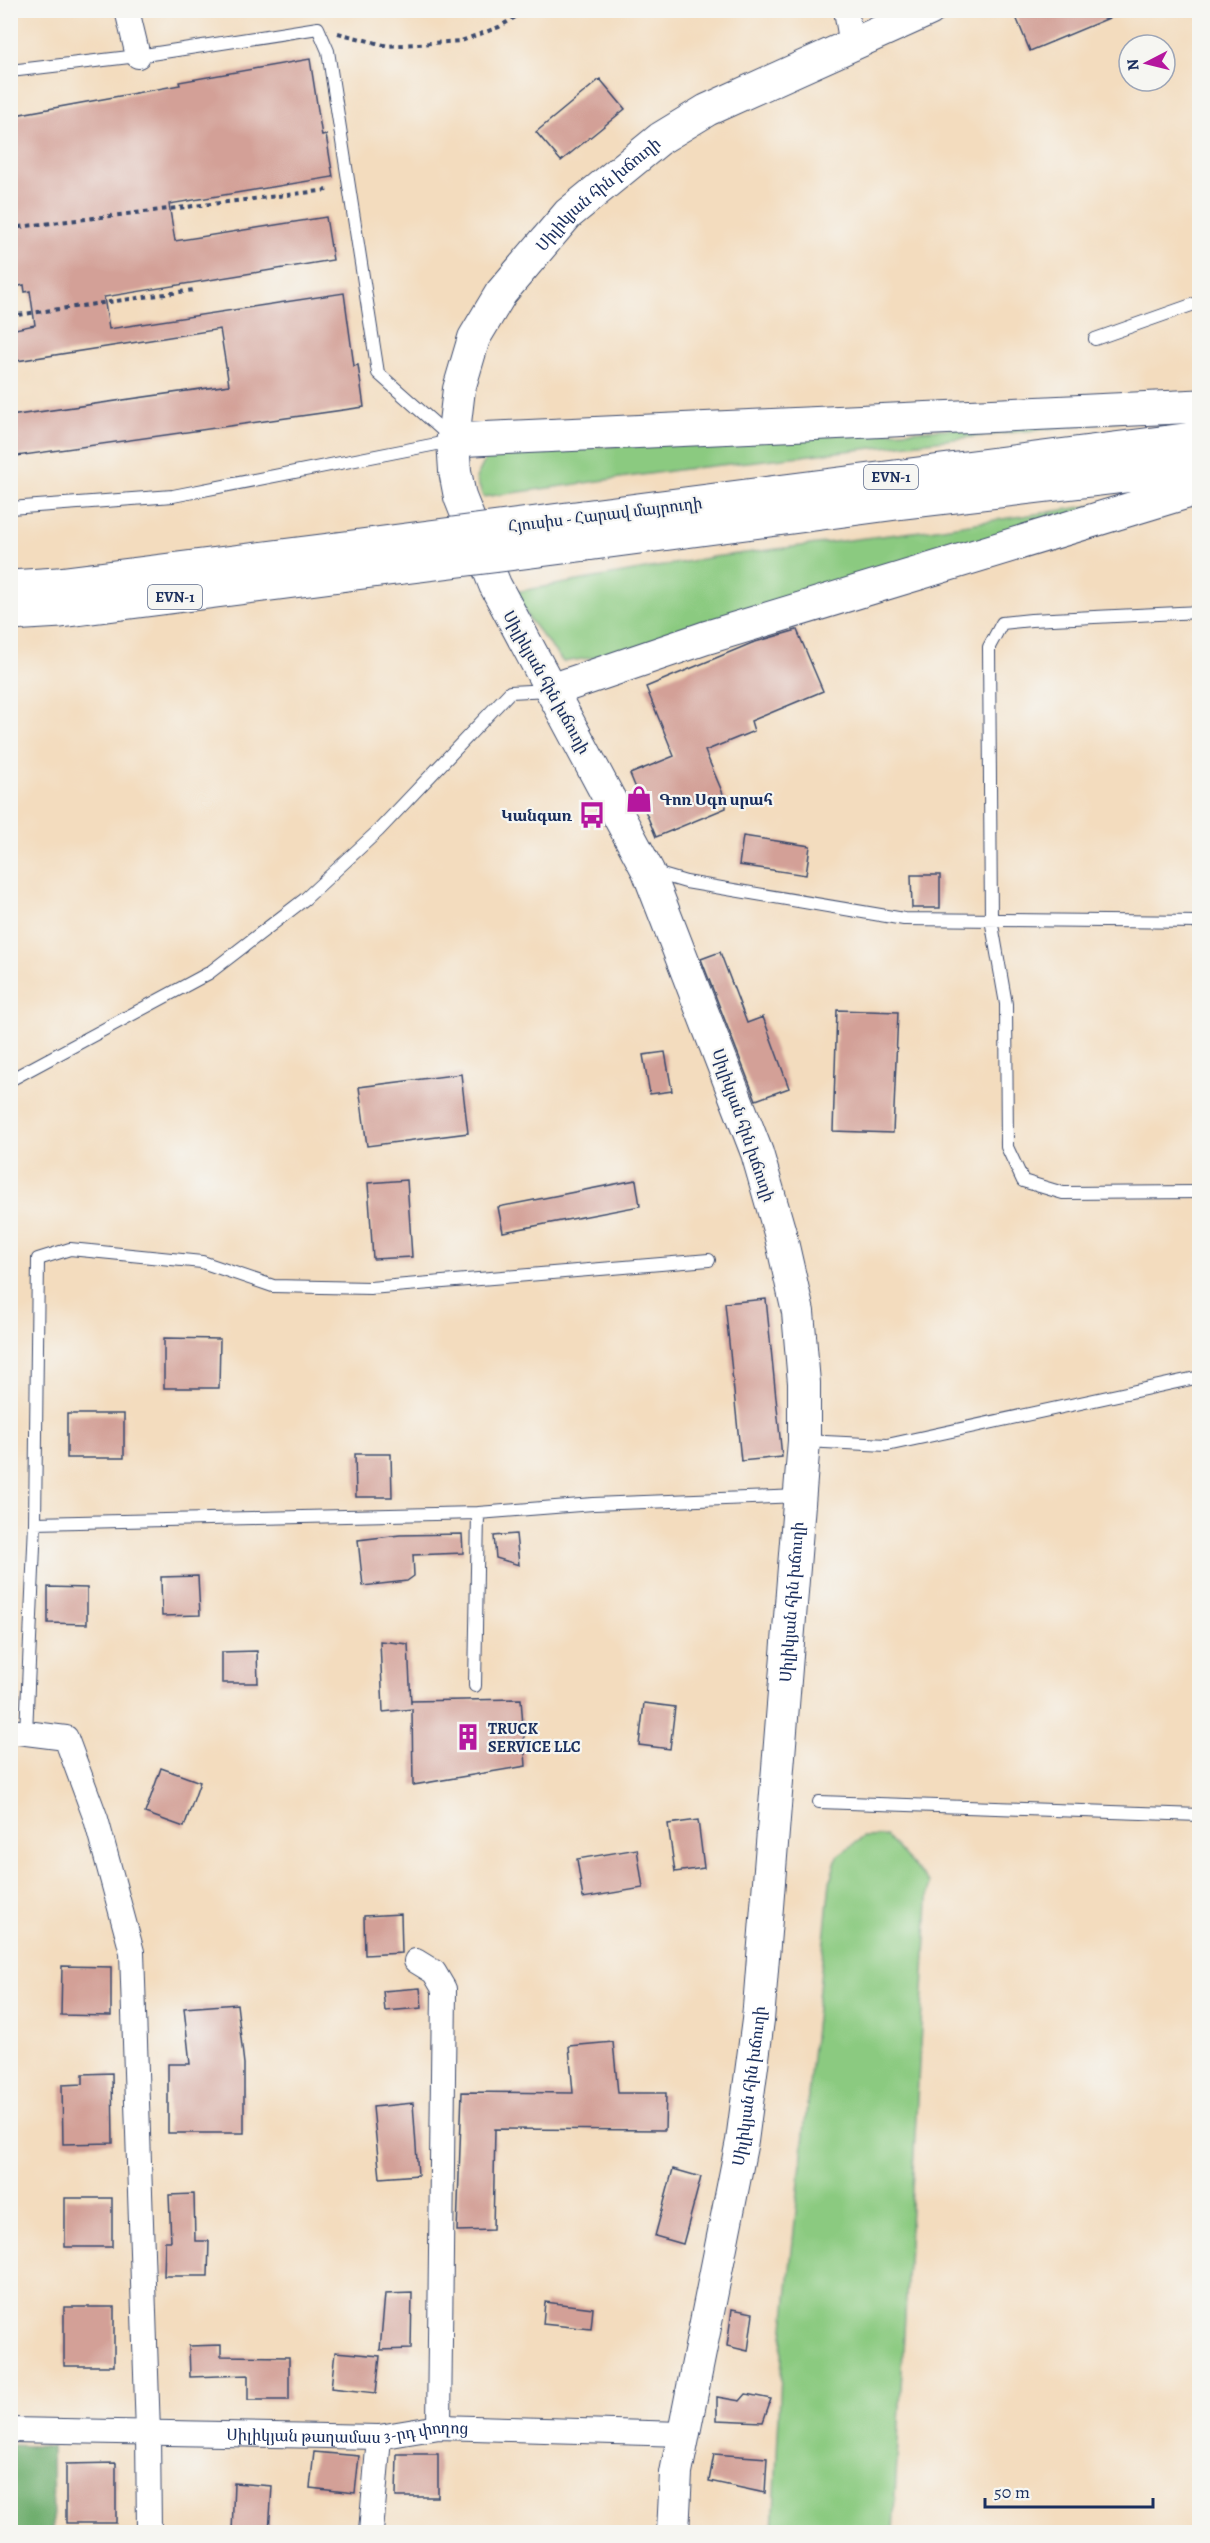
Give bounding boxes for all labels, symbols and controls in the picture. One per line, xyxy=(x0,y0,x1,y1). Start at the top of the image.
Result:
north arrow xyxy=(1117,33,1177,93)
text: N xyxy=(1121,57,1145,72)
street label: Սիլիկյան հին խճուղի xyxy=(531,133,665,256)
road number: EVN-1 xyxy=(864,465,918,489)
street label: Հյուսիս - Հարավ մայրուղի xyxy=(507,492,703,538)
road number: EVN-1 xyxy=(148,585,202,609)
street label: Սիլիկյան հին խճուղի xyxy=(498,607,595,758)
shop icon: Գոռ Սգո սրահ xyxy=(624,784,654,814)
place label: Գոռ Սգո սրահ xyxy=(659,789,773,811)
bus stop icon: Կանգառ xyxy=(577,800,607,830)
place label: Կանգառ xyxy=(501,805,573,827)
street label: Սիլիկյան հին խճուղի xyxy=(706,1046,780,1205)
street label: Սիլիկյան հին խճուղի xyxy=(775,1521,810,1683)
place label: TRUCK SERVICE LLC xyxy=(488,1718,581,1758)
building icon: TRUCK SERVICE LLC xyxy=(453,1722,483,1752)
street label: Սիլիկյան հին խճուղի xyxy=(727,2005,771,2168)
street label: Սիլիկյան թաղամաս 3-րդ փողոց xyxy=(226,2417,469,2449)
scale bar xyxy=(985,2471,1153,2509)
text: 50 m xyxy=(994,2480,1030,2504)

